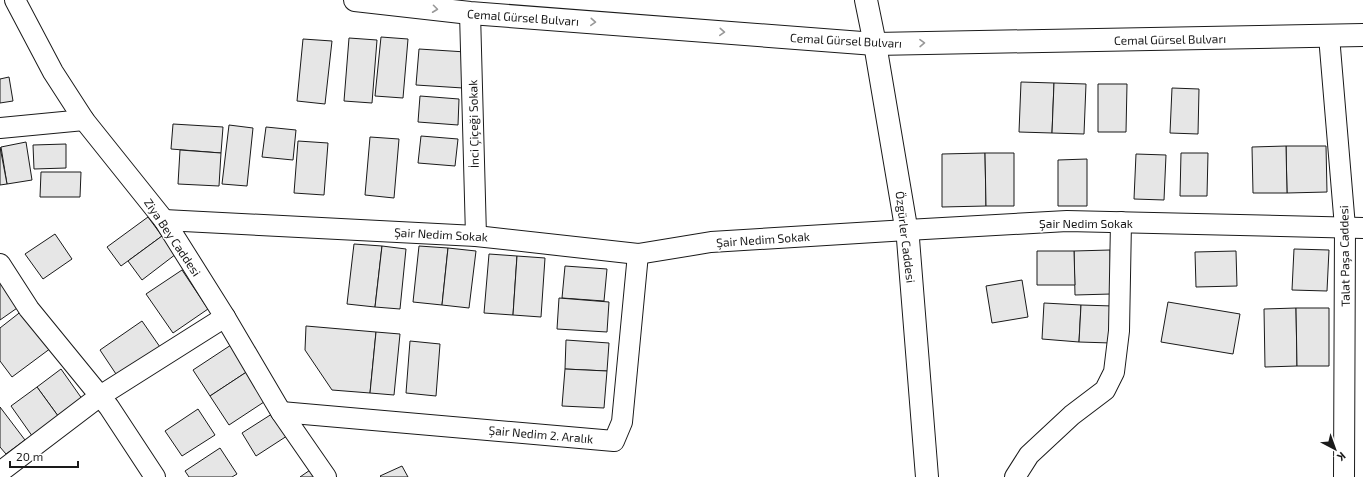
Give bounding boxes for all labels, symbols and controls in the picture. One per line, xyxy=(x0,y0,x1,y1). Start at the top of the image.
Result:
one-way arrow xyxy=(432,4,438,13)
street label: Cemal Gürsel Bulvarı xyxy=(467,6,579,28)
one-way arrow xyxy=(590,18,596,27)
one-way arrow xyxy=(719,28,725,37)
street label: Cemal Gürsel Bulvarı xyxy=(790,30,902,50)
street label: Cemal Gürsel Bulvarı xyxy=(1114,31,1226,47)
one-way arrow xyxy=(919,39,925,47)
street label: İnci Çiçeği Sokak xyxy=(465,80,482,168)
street label: Özgürler Caddesi xyxy=(893,190,919,284)
street label: Ziya Bey Caddesi xyxy=(142,196,204,278)
street label: Talat Paşa Caddesi xyxy=(1336,205,1353,307)
street label: Şair Nedim Sokak xyxy=(1039,216,1133,232)
street label: Şair Nedim Sokak xyxy=(394,225,488,245)
street label: Şair Nedim Sokak xyxy=(716,229,810,251)
street label: Şair Nedim 2. Aralık xyxy=(488,422,594,448)
north arrow xyxy=(1315,429,1355,469)
scale bar xyxy=(10,443,78,469)
text: 20 m xyxy=(16,449,43,463)
text: K xyxy=(1335,450,1349,464)

